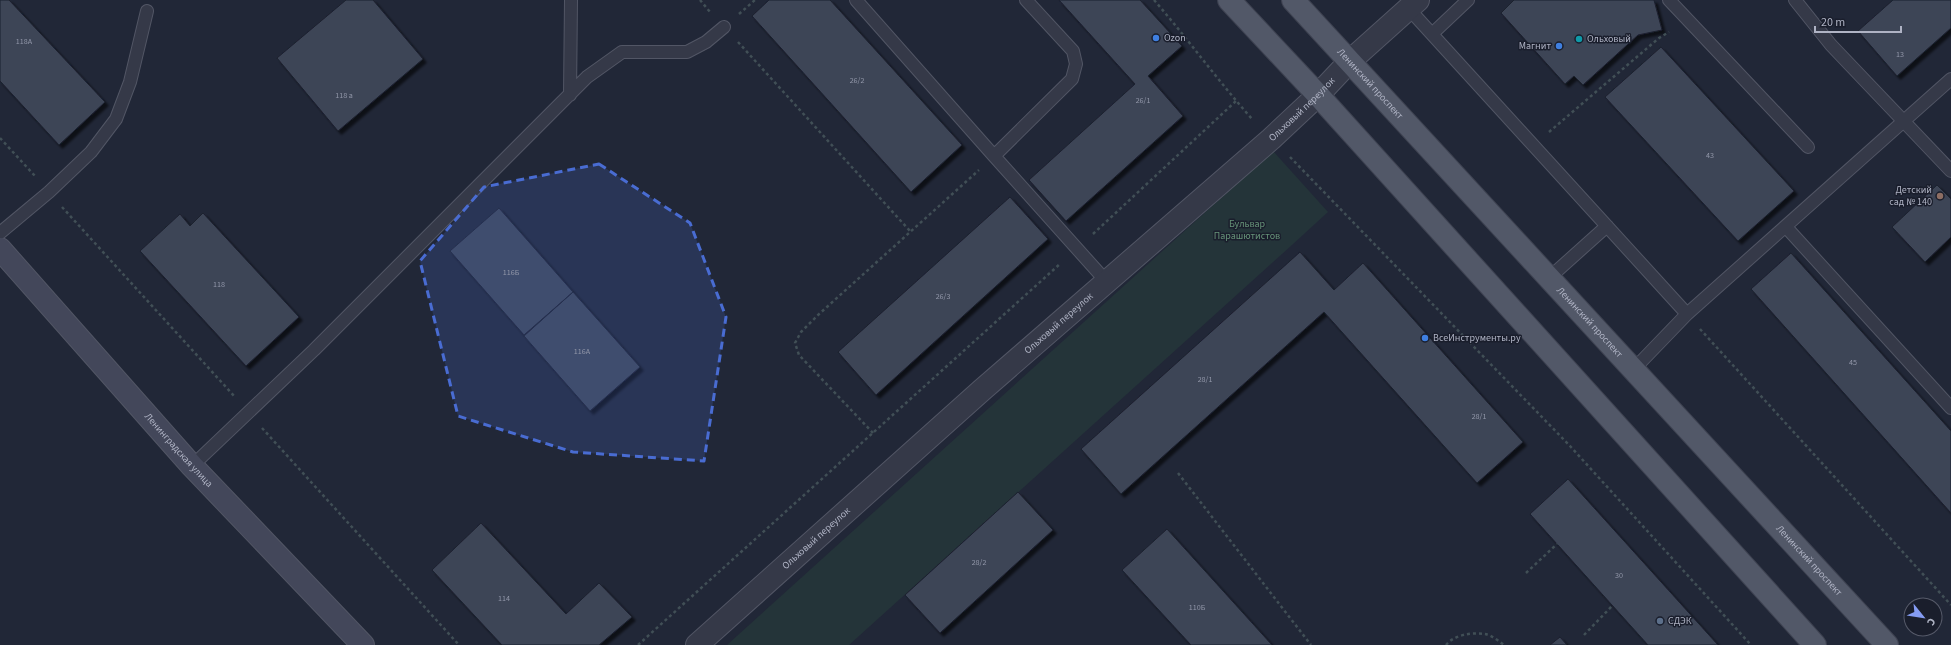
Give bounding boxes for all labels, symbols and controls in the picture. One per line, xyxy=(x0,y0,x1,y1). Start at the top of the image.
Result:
scale bar xyxy=(1815,8,1901,34)
text: 20 m xyxy=(1821,14,1845,31)
place label: Ozon xyxy=(1164,31,1186,45)
place label: Ольховый xyxy=(1587,32,1631,46)
marker: Ozon xyxy=(1151,33,1161,43)
marker: Ольховый xyxy=(1574,34,1584,44)
house number: 118А xyxy=(16,36,33,47)
place label: Магнит xyxy=(1519,39,1551,53)
marker: Магнит xyxy=(1554,41,1564,51)
street label: Ленинский проспект xyxy=(1334,45,1407,123)
house number: 13 xyxy=(1896,49,1904,60)
street label: Ольховый переулок xyxy=(1266,74,1338,145)
house number: 26/2 xyxy=(850,75,864,86)
house number: 118 а xyxy=(335,90,353,101)
house number: 26/1 xyxy=(1136,95,1150,106)
house number: 43 xyxy=(1706,150,1714,161)
place label: Детский сад № 140 xyxy=(1889,183,1932,209)
marker: Детский сад № 140 xyxy=(1935,191,1945,201)
park label: Бульвар Парашютистов xyxy=(1214,217,1280,243)
house number: 116Б xyxy=(503,267,520,278)
house number: 118 xyxy=(213,279,225,290)
street label: Ленинский проспект xyxy=(1553,284,1626,361)
street label: Ольховый переулок xyxy=(1021,289,1096,357)
house number: 26/3 xyxy=(936,291,950,302)
place label: ВсеИнструменты.ру xyxy=(1433,331,1521,345)
marker: ВсеИнструменты.ру xyxy=(1420,333,1430,343)
house number: 116А xyxy=(574,346,591,357)
house number: 45 xyxy=(1849,357,1857,368)
house number: 28/1 xyxy=(1198,374,1212,385)
street label: Ленинградская улица xyxy=(141,410,216,491)
house number: 28/1 xyxy=(1472,411,1486,422)
street label: Ольховый переулок xyxy=(779,504,853,573)
street label: Ленинский проспект xyxy=(1773,522,1846,599)
house number: 28/2 xyxy=(972,557,986,568)
house number: 30 xyxy=(1615,570,1623,581)
house number: 114 xyxy=(498,593,510,604)
north arrow xyxy=(1903,597,1943,637)
house number: 110Б xyxy=(1189,602,1206,613)
place label: СДЭК xyxy=(1668,614,1692,628)
text: С xyxy=(1923,615,1939,629)
marker: СДЭК xyxy=(1655,616,1665,626)

